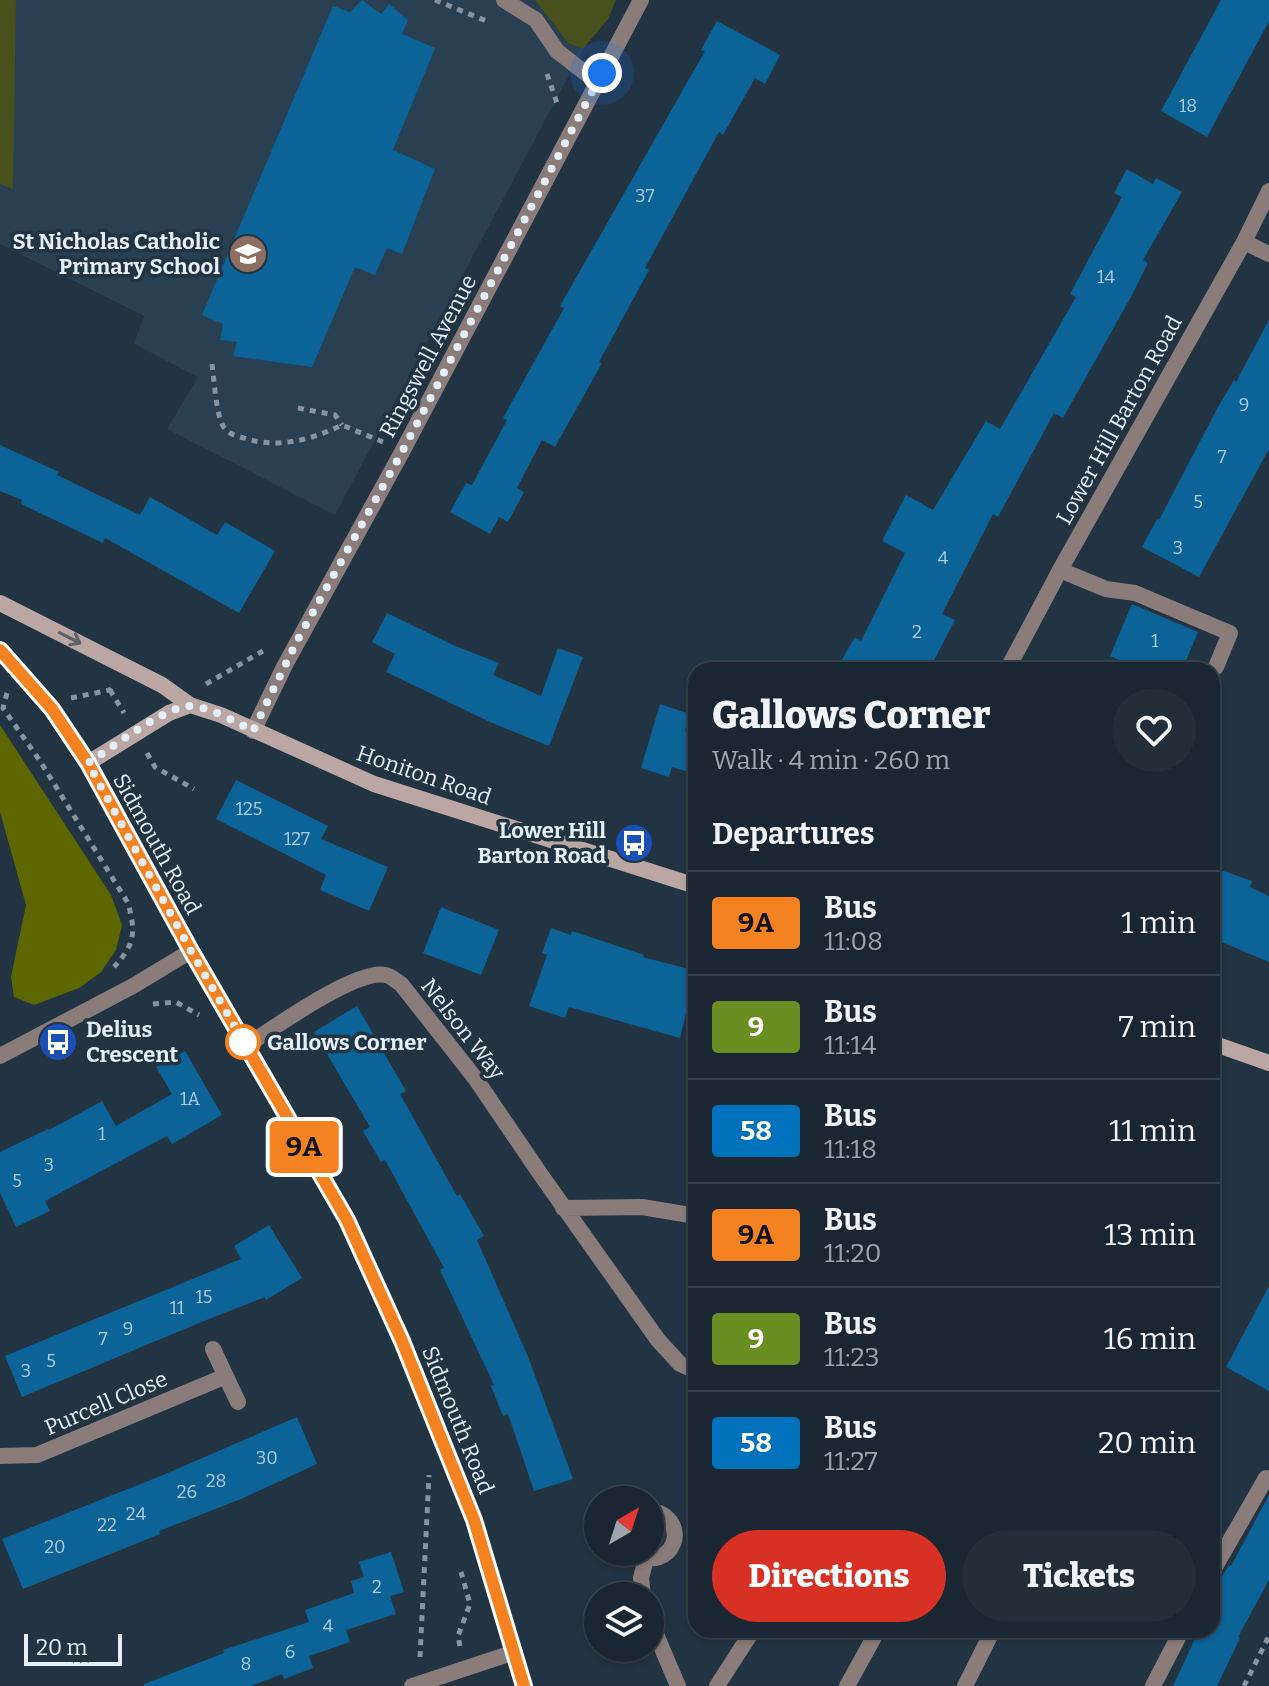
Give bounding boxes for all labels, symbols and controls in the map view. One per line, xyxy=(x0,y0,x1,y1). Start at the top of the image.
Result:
your location xyxy=(582,53,622,93)
house number: 18 xyxy=(1179,95,1197,117)
house number: 37 xyxy=(635,185,655,207)
place label: St Nicholas Catholic Primary School xyxy=(12,228,220,280)
school or university icon: St Nicholas Catholic Primary School xyxy=(227,233,269,275)
house number: 14 xyxy=(1097,266,1115,288)
street label: Ringswell Avenue xyxy=(374,270,482,442)
street label: Lower Hill Barton Road xyxy=(1050,311,1188,529)
house number: 9 xyxy=(1239,394,1249,416)
house number: 7 xyxy=(1217,446,1227,468)
house number: 5 xyxy=(1193,491,1203,513)
house number: 3 xyxy=(1173,537,1183,559)
house number: 4 xyxy=(938,547,949,569)
house number: 2 xyxy=(912,621,922,643)
house number: 1 xyxy=(1151,630,1159,652)
one-way arrow xyxy=(57,631,81,646)
button: heart xyxy=(1112,688,1196,772)
text: Gallows Corner xyxy=(712,692,991,738)
street label: Honiton Road xyxy=(353,739,495,811)
text: Walk · 4 min · 260 m xyxy=(712,745,950,776)
street label: Sidmouth Road xyxy=(107,769,207,919)
house number: 125 xyxy=(236,798,262,820)
text: Departures xyxy=(712,816,875,852)
place label: Lower Hill Barton Road xyxy=(478,817,606,869)
bus stop icon: Lower Hill Barton Road xyxy=(613,822,655,864)
house number: 127 xyxy=(284,828,310,850)
text: Bus xyxy=(824,890,877,926)
text: 1 min xyxy=(1121,905,1196,941)
text: 9A xyxy=(738,906,774,939)
text: 11:08 xyxy=(824,926,883,957)
street label: Nelson Way xyxy=(415,973,511,1085)
text: Bus xyxy=(824,994,877,1030)
text: 7 min xyxy=(1118,1009,1196,1045)
text: 9 xyxy=(748,1010,764,1043)
place label: Delius Crescent xyxy=(86,1016,179,1068)
bus stop icon: Delius Crescent xyxy=(37,1021,79,1063)
marker: Gallows Corner xyxy=(226,1025,260,1059)
place label: Gallows Corner xyxy=(267,1029,427,1056)
text: 11:14 xyxy=(824,1030,876,1061)
house number: 1A xyxy=(180,1088,200,1110)
text: Bus xyxy=(824,1098,877,1134)
text: 11 min xyxy=(1109,1113,1196,1149)
text: 58 xyxy=(740,1114,772,1147)
line badge: 9A xyxy=(268,1121,340,1173)
house number: 1 xyxy=(98,1123,106,1145)
text: 9A xyxy=(286,1130,322,1163)
text: 11:18 xyxy=(824,1134,877,1165)
house number: 3 xyxy=(44,1154,54,1176)
house number: 5 xyxy=(12,1170,22,1192)
text: Bus xyxy=(824,1202,877,1238)
text: 13 min xyxy=(1104,1217,1196,1253)
text: 9A xyxy=(738,1218,774,1251)
text: 11:20 xyxy=(824,1238,881,1269)
house number: 15 xyxy=(196,1286,212,1308)
house number: 11 xyxy=(170,1297,185,1319)
text: Bus xyxy=(824,1306,877,1342)
house number: 9 xyxy=(123,1318,133,1340)
text: 16 min xyxy=(1104,1321,1196,1357)
text: 9 xyxy=(748,1322,764,1355)
house number: 7 xyxy=(98,1328,108,1350)
street label: Sidmouth Road xyxy=(416,1342,500,1498)
text: 11:23 xyxy=(824,1342,880,1373)
house number: 5 xyxy=(46,1350,56,1372)
house number: 3 xyxy=(21,1360,31,1382)
street label: Purcell Close xyxy=(41,1365,171,1441)
text: Bus xyxy=(824,1410,877,1446)
text: 20 min xyxy=(1098,1425,1196,1461)
text: 58 xyxy=(740,1426,772,1459)
text: 11:27 xyxy=(824,1446,878,1477)
house number: 30 xyxy=(256,1447,278,1469)
house number: 28 xyxy=(206,1470,226,1492)
house number: 26 xyxy=(177,1481,197,1503)
north arrow xyxy=(584,1486,664,1566)
map controls xyxy=(584,1486,664,1662)
house number: 24 xyxy=(126,1503,147,1525)
house number: 22 xyxy=(97,1514,117,1536)
button: Directions xyxy=(712,1530,946,1622)
button: Tickets xyxy=(962,1530,1196,1622)
house number: 20 xyxy=(44,1536,66,1558)
house number: 2 xyxy=(372,1576,382,1598)
button: layers xyxy=(584,1582,664,1662)
house number: 4 xyxy=(323,1615,334,1637)
scale bar xyxy=(24,1630,122,1666)
text: 20 m xyxy=(36,1634,87,1661)
house number: 6 xyxy=(285,1641,295,1663)
house number: 8 xyxy=(241,1653,251,1675)

